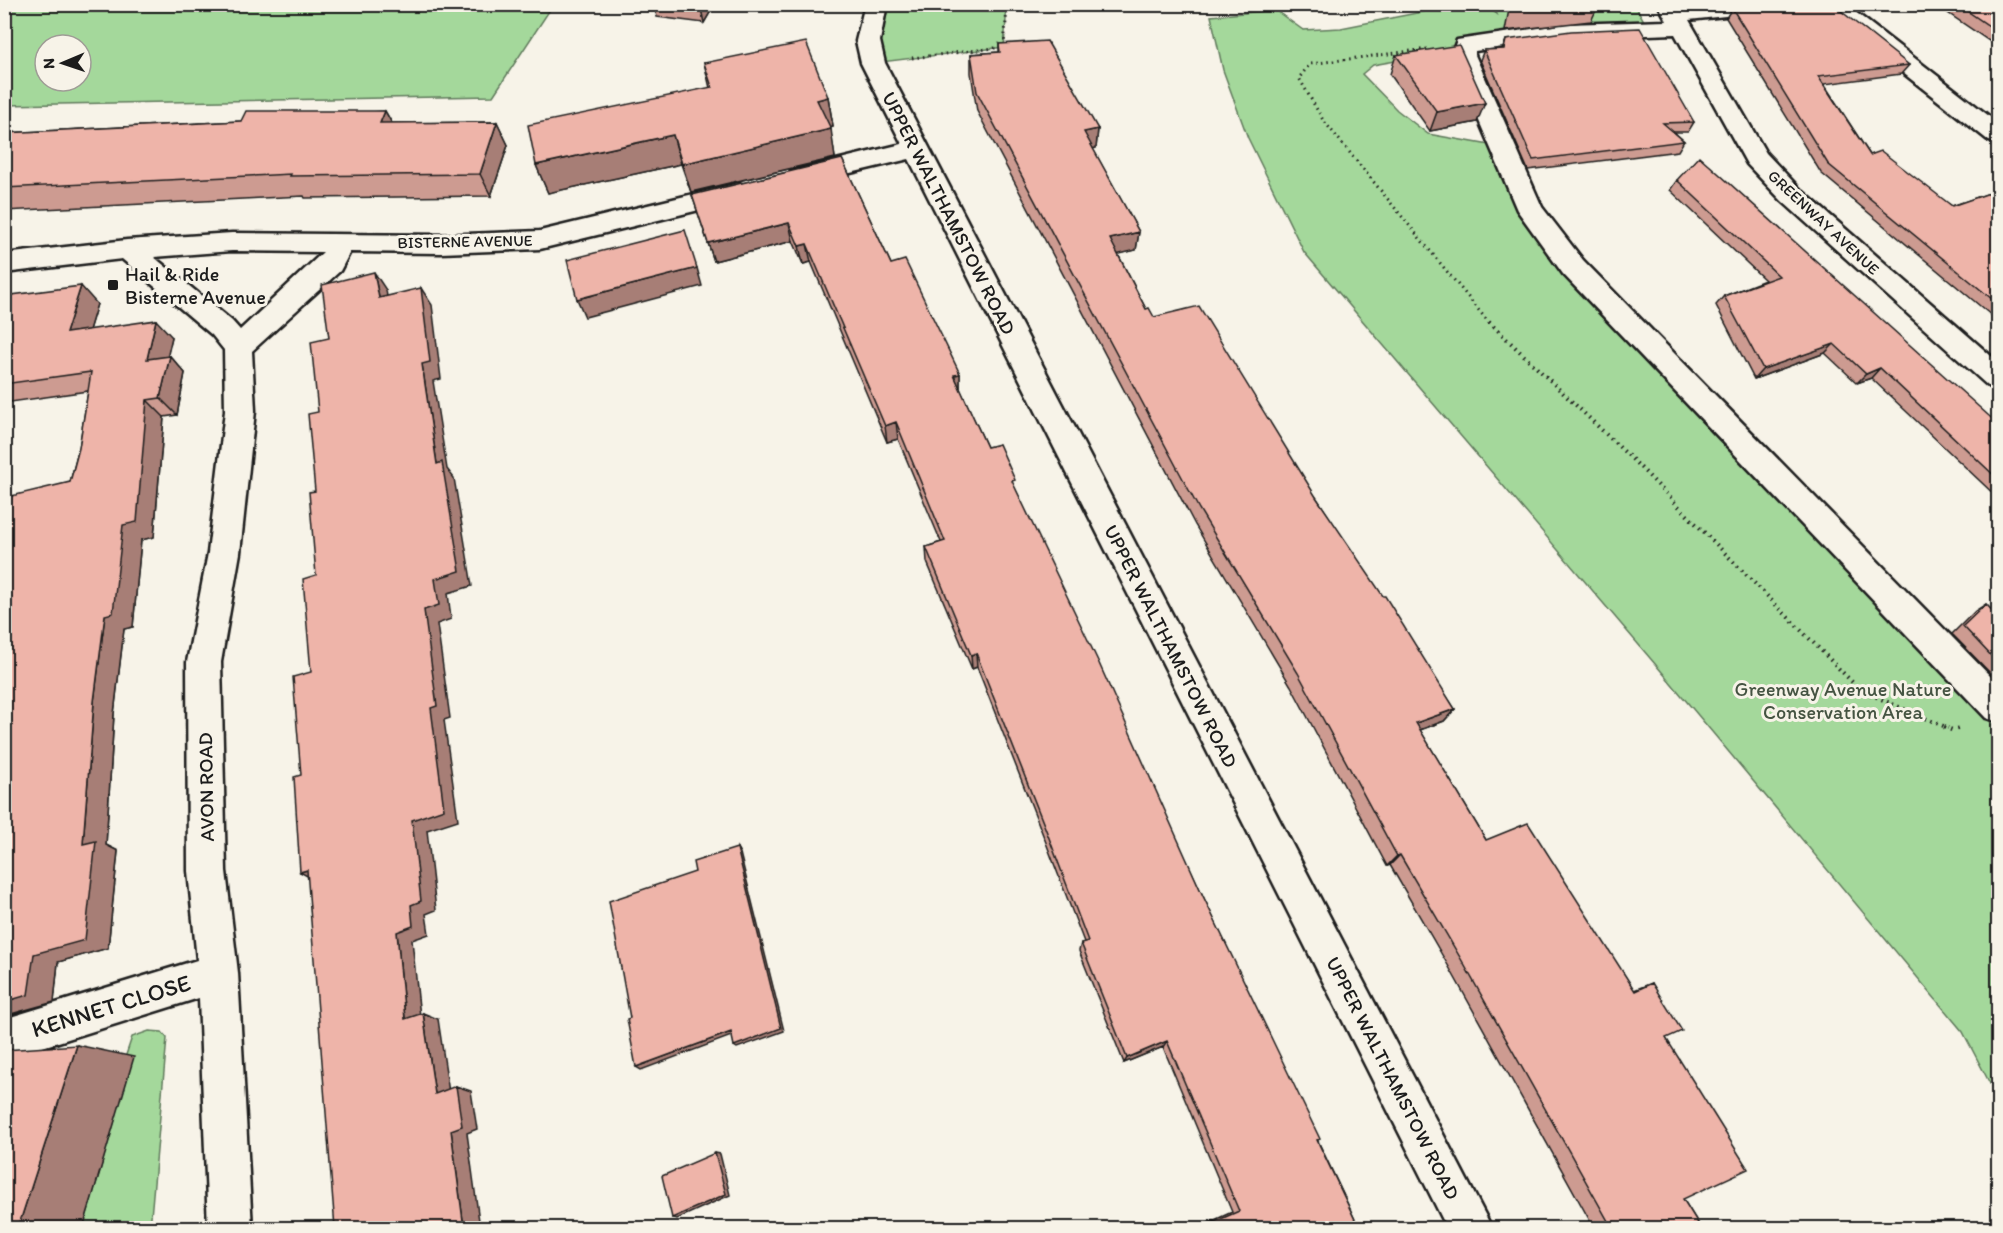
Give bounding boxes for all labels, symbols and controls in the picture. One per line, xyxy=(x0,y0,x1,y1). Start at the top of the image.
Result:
north arrow xyxy=(33,33,93,93)
text: N xyxy=(39,58,58,69)
street label: UPPER WALTHAMSTOW ROAD xyxy=(877,88,1021,338)
street label: GREENWAY AVENUE xyxy=(1764,166,1883,279)
street label: BISTERNE AVENUE xyxy=(397,231,533,252)
place label: Hail & Ride Bisterne Avenue xyxy=(125,262,266,309)
marker: Hail & Ride Bisterne Avenue xyxy=(106,278,120,292)
street label: UPPER WALTHAMSTOW ROAD xyxy=(1099,521,1243,771)
park label: Greenway Avenue Nature Conservation Area xyxy=(1735,677,1951,724)
street label: AVON ROAD xyxy=(193,732,219,842)
street label: UPPER WALTHAMSTOW ROAD xyxy=(1321,953,1465,1203)
street label: KENNET CLOSE xyxy=(28,968,194,1043)

